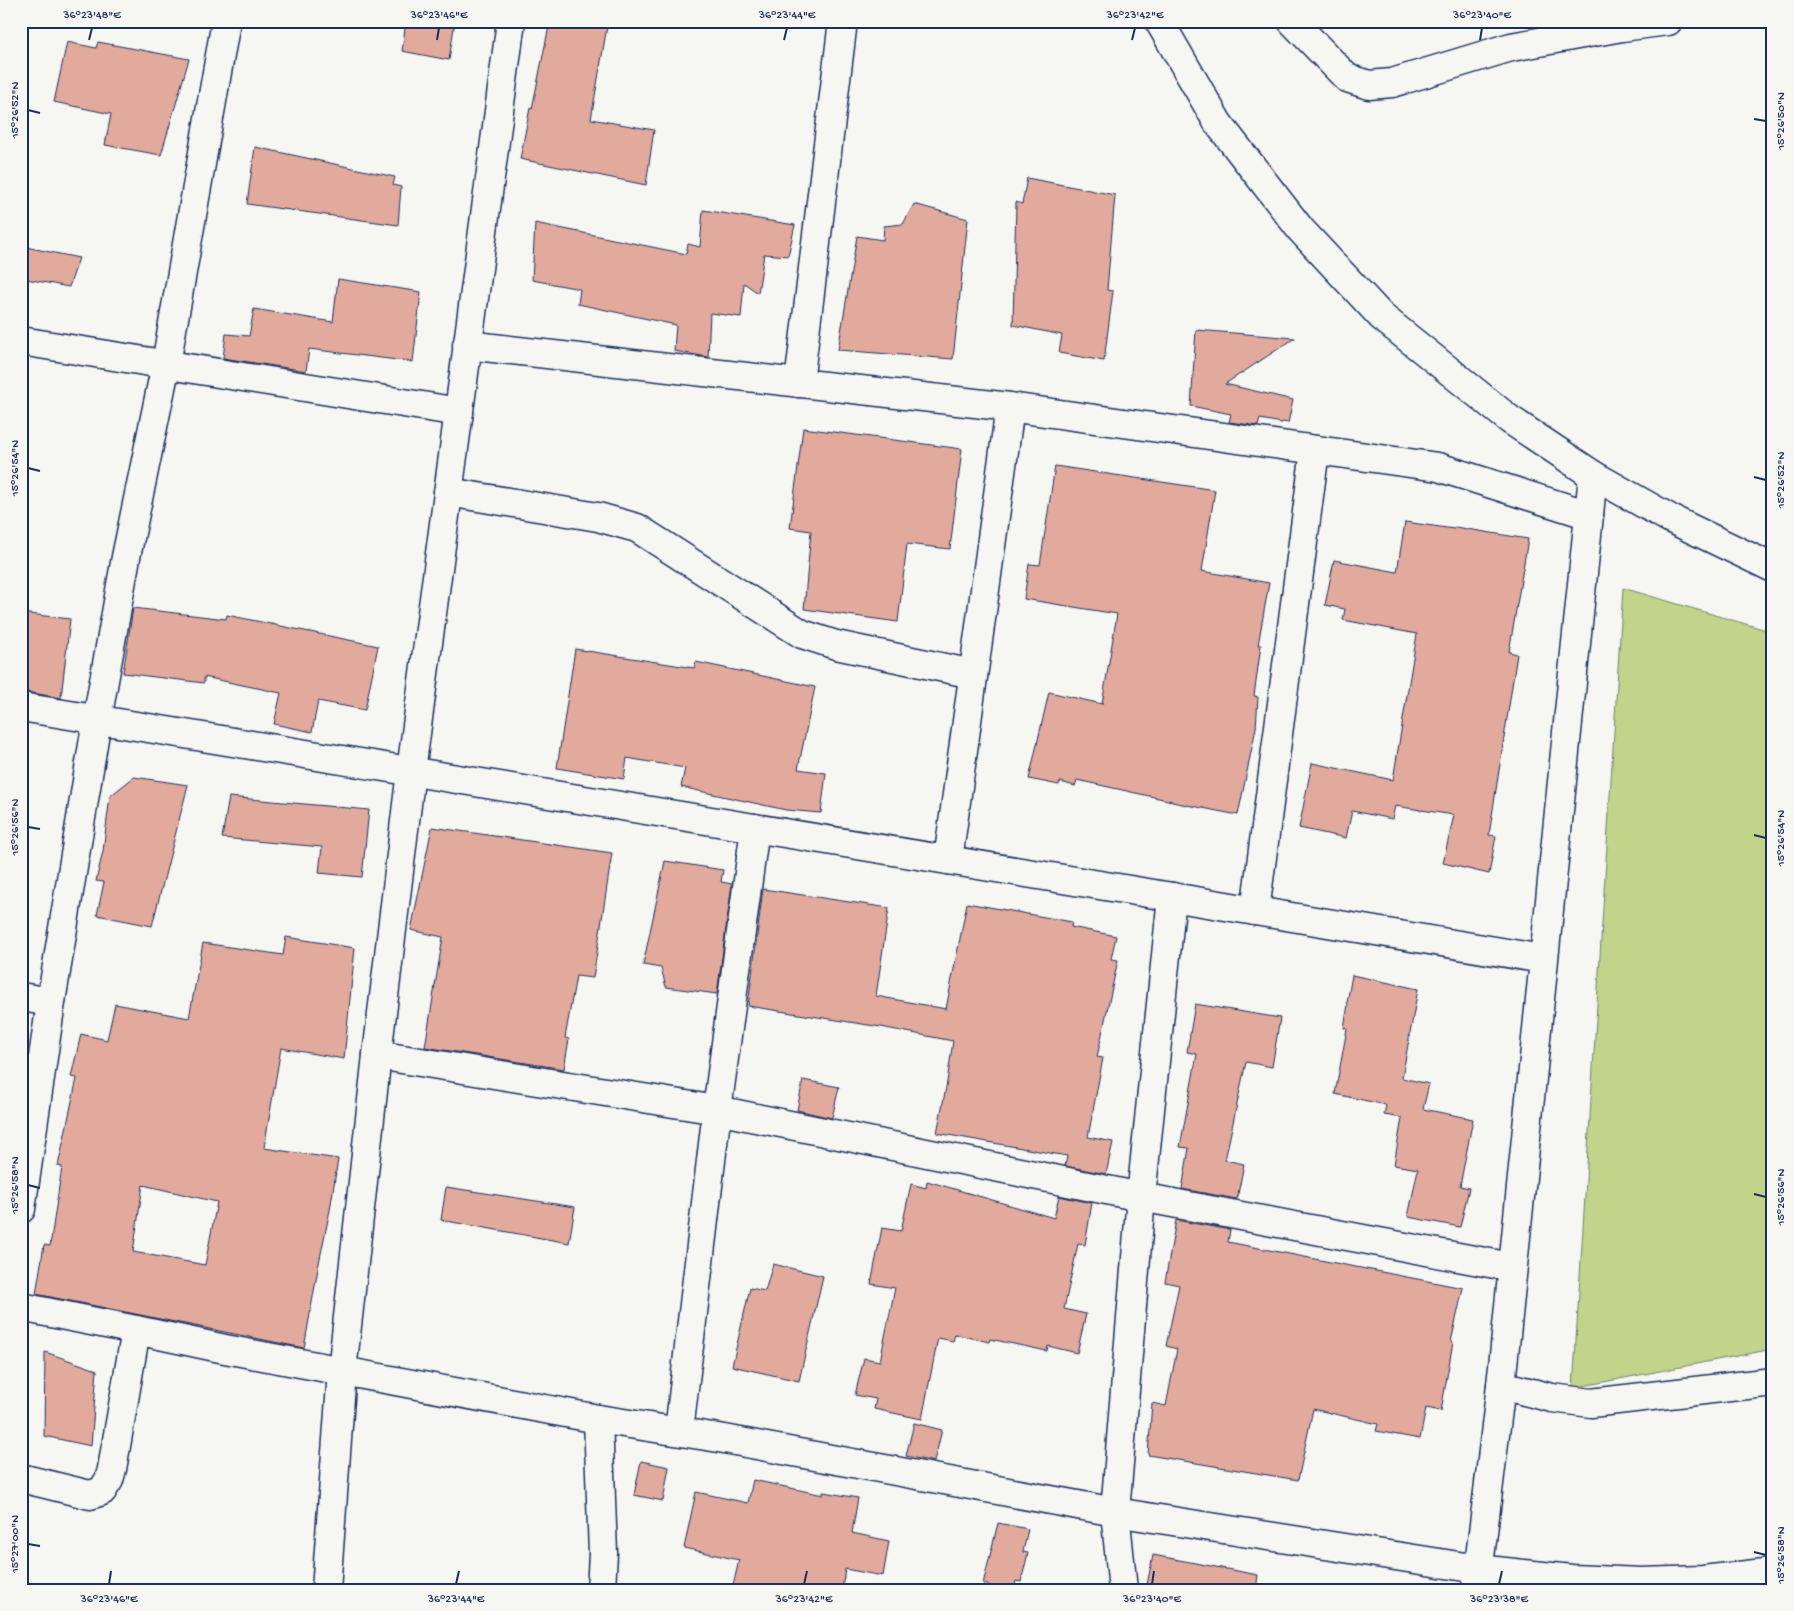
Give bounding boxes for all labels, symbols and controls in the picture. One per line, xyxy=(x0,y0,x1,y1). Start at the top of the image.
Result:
text: 36°23'48"E xyxy=(62,9,121,23)
text: 36°23'46"E xyxy=(409,9,468,23)
text: 36°23'44"E xyxy=(758,9,816,23)
text: 36°23'42"E xyxy=(1106,9,1164,23)
text: 36°23'40"E xyxy=(1452,9,1511,23)
text: 15°26'52"N xyxy=(9,82,23,139)
text: 15°26'50"N xyxy=(1775,92,1789,151)
text: 15°26'54"N xyxy=(9,440,23,497)
text: 15°26'52"N xyxy=(1775,452,1789,509)
text: 15°26'56"N xyxy=(9,798,23,856)
text: 15°26'54"N xyxy=(1775,810,1789,867)
text: 15°26'58"N xyxy=(9,1156,23,1215)
text: 15°26'56"N xyxy=(1775,1168,1789,1226)
text: 15°27'00"N xyxy=(9,1515,23,1574)
text: 15°26'58"N xyxy=(1775,1526,1789,1585)
text: 36°23'46"E xyxy=(79,1593,138,1607)
text: 36°23'44"E xyxy=(427,1593,485,1607)
text: 36°23'42"E xyxy=(775,1593,833,1607)
text: 36°23'40"E xyxy=(1122,1593,1181,1607)
text: 36°23'38"E xyxy=(1469,1593,1529,1607)

